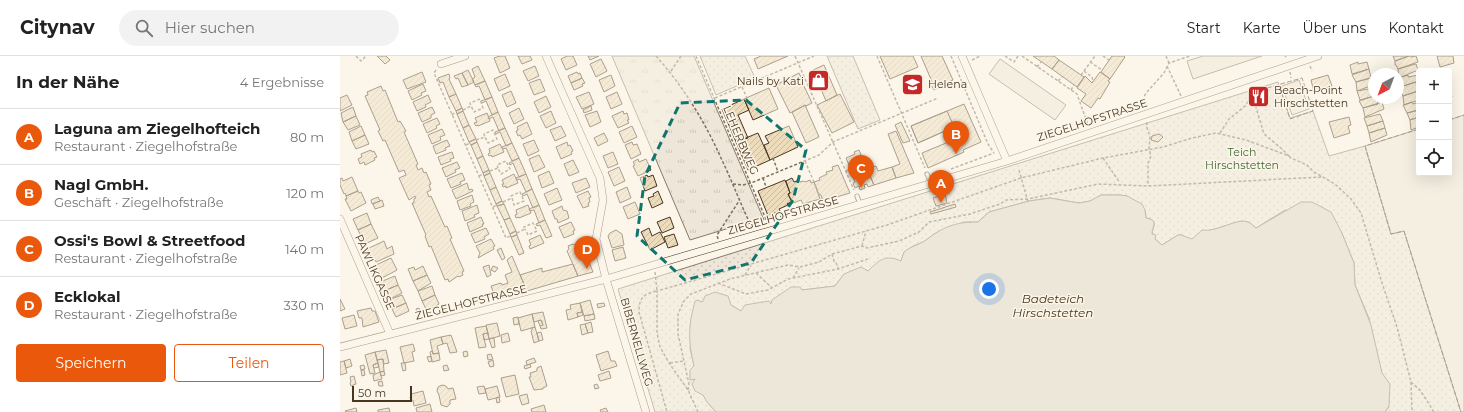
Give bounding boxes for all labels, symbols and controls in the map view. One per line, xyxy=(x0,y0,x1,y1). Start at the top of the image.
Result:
search box xyxy=(119,10,399,46)
text: Citynav xyxy=(20,16,95,39)
icon: search xyxy=(133,17,155,39)
text: Hier suchen xyxy=(165,18,255,37)
text: Start xyxy=(1187,19,1221,37)
text: Karte xyxy=(1243,19,1280,37)
text: Über uns xyxy=(1302,19,1366,37)
text: Kontakt xyxy=(1388,19,1444,37)
shop icon: Nails by Kati xyxy=(806,68,832,94)
north arrow xyxy=(1368,68,1404,104)
map controls xyxy=(1416,68,1452,176)
button: + xyxy=(1416,68,1452,104)
school or university icon: Helena xyxy=(899,71,925,97)
text: In der Nähe xyxy=(16,72,120,92)
text: 4 Ergebnisse xyxy=(240,74,324,90)
place label: Nails by Kati xyxy=(737,74,804,88)
place label: Helena xyxy=(928,77,967,91)
restaurant icon: Beach-Point Hirschstetten xyxy=(1246,83,1272,109)
place label: Beach-Point Hirschstetten xyxy=(1274,83,1348,110)
street label: ZIEGELHOFSTRASSE xyxy=(1035,96,1149,144)
street label: LEHERBWEG xyxy=(720,103,762,177)
button: − xyxy=(1416,104,1452,140)
text: Laguna am Ziegelhofteich xyxy=(54,119,260,138)
pin: B xyxy=(943,121,969,154)
text: A xyxy=(24,129,34,145)
text: 80 m xyxy=(290,129,324,145)
text: Restaurant · Ziegelhofstraße xyxy=(54,138,237,154)
button: locate xyxy=(1416,140,1452,176)
park label: Teich Hirschstetten xyxy=(1205,145,1279,172)
pin: C xyxy=(848,155,874,188)
pin: A xyxy=(928,170,954,203)
text: Nagl GmbH. xyxy=(54,175,148,194)
text: B xyxy=(24,185,34,201)
text: 120 m xyxy=(286,185,324,201)
street label: ZIEGELHOFSTRASSE xyxy=(726,192,840,238)
text: Geschäft · Ziegelhofstraße xyxy=(54,194,224,210)
text: Ossi's Bowl & Streetfood xyxy=(54,231,245,250)
street label: PAWLIKGASSE xyxy=(352,232,398,312)
pin: D xyxy=(574,236,600,269)
text: C xyxy=(24,241,34,257)
text: 140 m xyxy=(285,241,324,257)
text: Restaurant · Ziegelhofstraße xyxy=(54,250,237,266)
your location xyxy=(979,279,999,299)
street label: ZIEGELHOFSTRASSE xyxy=(414,281,528,323)
text: Ecklokal xyxy=(54,287,120,306)
water label: Badeteich Hirschstetten xyxy=(1013,291,1093,320)
street label: BIBERNELLWEG xyxy=(618,296,656,388)
text: D xyxy=(24,297,34,313)
text: 330 m xyxy=(284,297,324,313)
text: Restaurant · Ziegelhofstraße xyxy=(54,306,237,322)
button: Speichern xyxy=(16,344,166,382)
button: Teilen xyxy=(174,344,324,382)
scale bar xyxy=(352,384,412,403)
text: 50 m xyxy=(358,386,386,400)

